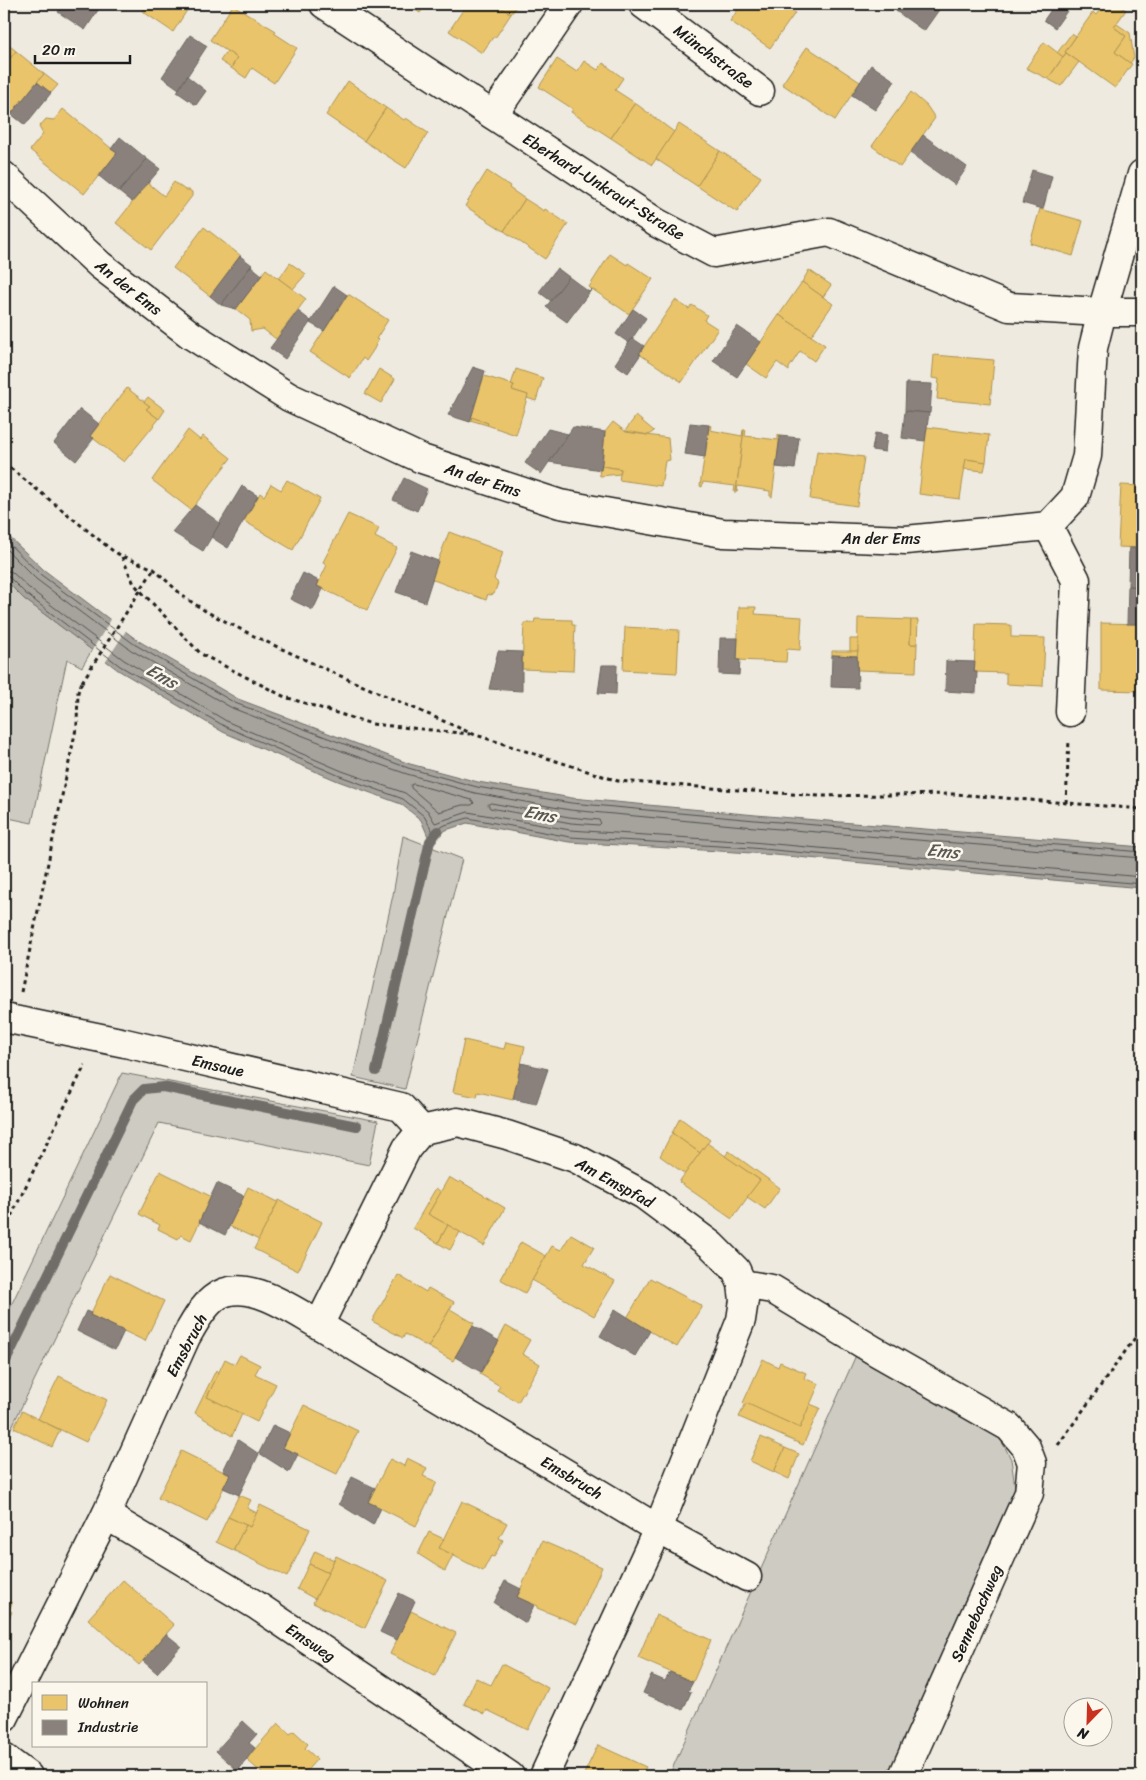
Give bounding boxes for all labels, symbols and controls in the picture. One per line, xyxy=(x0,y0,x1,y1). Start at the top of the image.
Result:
street label: Münchstraße xyxy=(667,16,760,97)
scale bar xyxy=(35,32,130,64)
text: 20 m xyxy=(42,37,76,63)
street label: Eberhard-Unkraut-Straße xyxy=(517,125,691,248)
street label: An der Ems xyxy=(88,251,169,324)
street label: An der Ems xyxy=(440,453,526,506)
street label: An der Ems xyxy=(840,524,921,553)
water label: Ems xyxy=(140,654,185,699)
water label: Ems xyxy=(521,795,560,833)
water label: Ems xyxy=(926,834,962,868)
street label: Emsaue xyxy=(189,1045,247,1086)
street label: Am Emspfad xyxy=(569,1148,661,1217)
street label: Emsbruch xyxy=(158,1308,215,1382)
street label: Emsbruch xyxy=(535,1447,609,1508)
street label: Sennebachweg xyxy=(942,1560,1011,1667)
street label: Emsweg xyxy=(279,1615,342,1670)
legend xyxy=(32,1682,208,1748)
text: Wohnen xyxy=(78,1690,129,1716)
north arrow xyxy=(1064,1698,1114,1748)
text: Industrie xyxy=(77,1714,138,1740)
text: N xyxy=(1073,1720,1093,1747)

